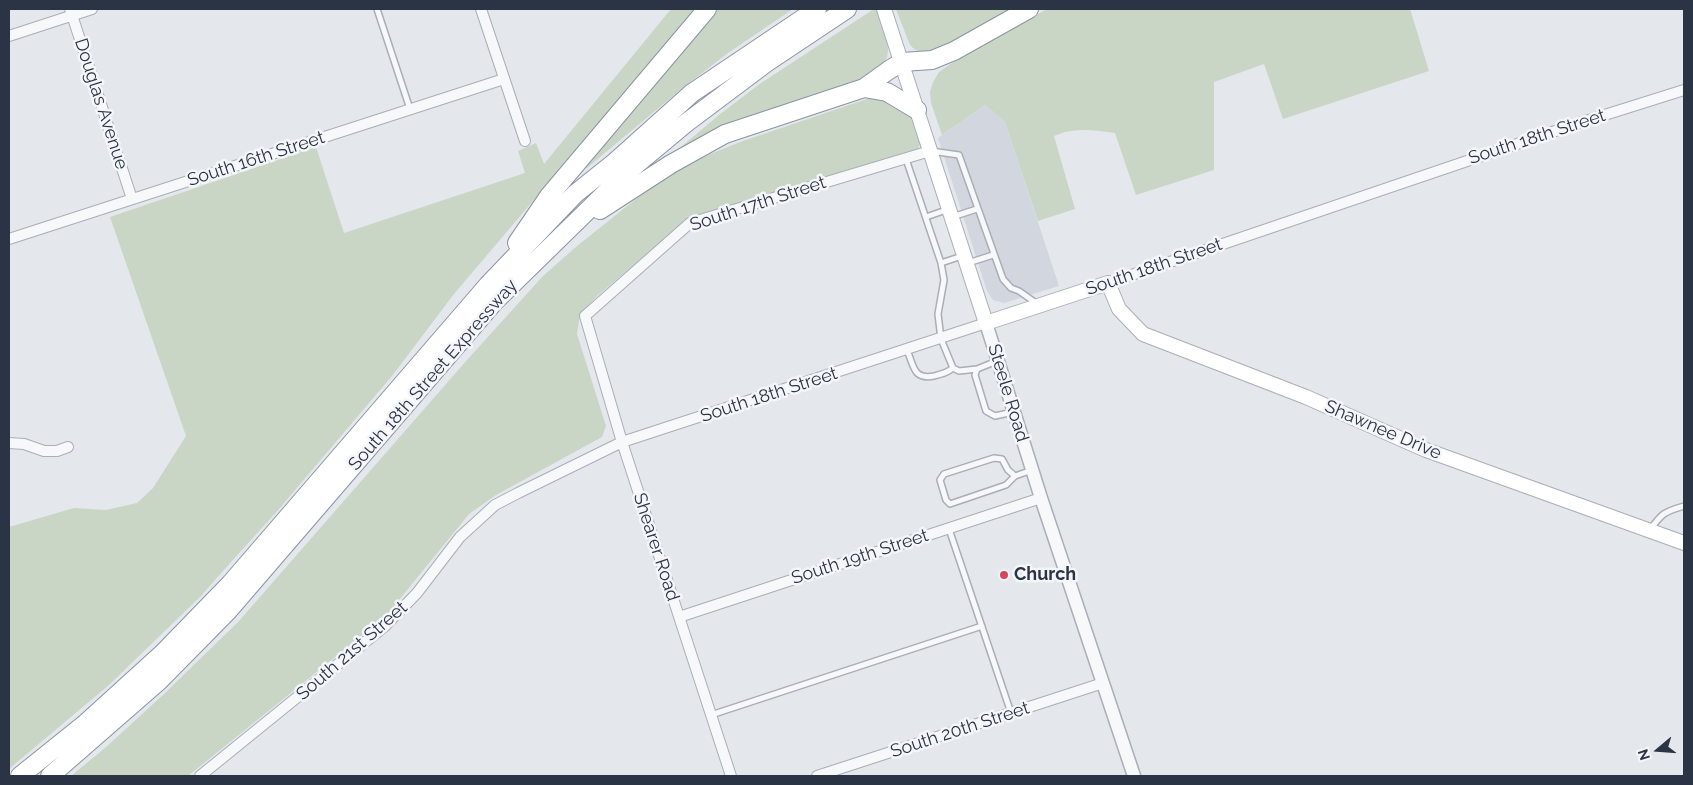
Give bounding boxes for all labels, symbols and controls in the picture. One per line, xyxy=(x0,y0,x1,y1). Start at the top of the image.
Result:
street label: Douglas Avenue xyxy=(70,36,132,172)
street label: South 18th Street xyxy=(1466,105,1608,169)
street label: South 16th Street xyxy=(185,127,327,191)
street label: South 17th Street xyxy=(687,172,829,236)
street label: South 18th Street xyxy=(1083,234,1225,300)
street label: South 18th Street Expressway xyxy=(344,275,522,475)
street label: Steele Road xyxy=(983,342,1033,444)
street label: South 18th Street xyxy=(698,363,840,427)
street label: Shawnee Drive xyxy=(1321,396,1445,464)
street label: Shearer Road xyxy=(628,490,684,604)
street label: South 19th Street xyxy=(789,525,931,589)
place label: Church xyxy=(1014,564,1076,586)
marker: Church xyxy=(998,569,1010,581)
street label: South 21st Street xyxy=(292,597,412,705)
street label: South 20th Street xyxy=(888,697,1032,763)
north arrow xyxy=(1633,725,1683,775)
text: N xyxy=(1634,747,1653,762)

